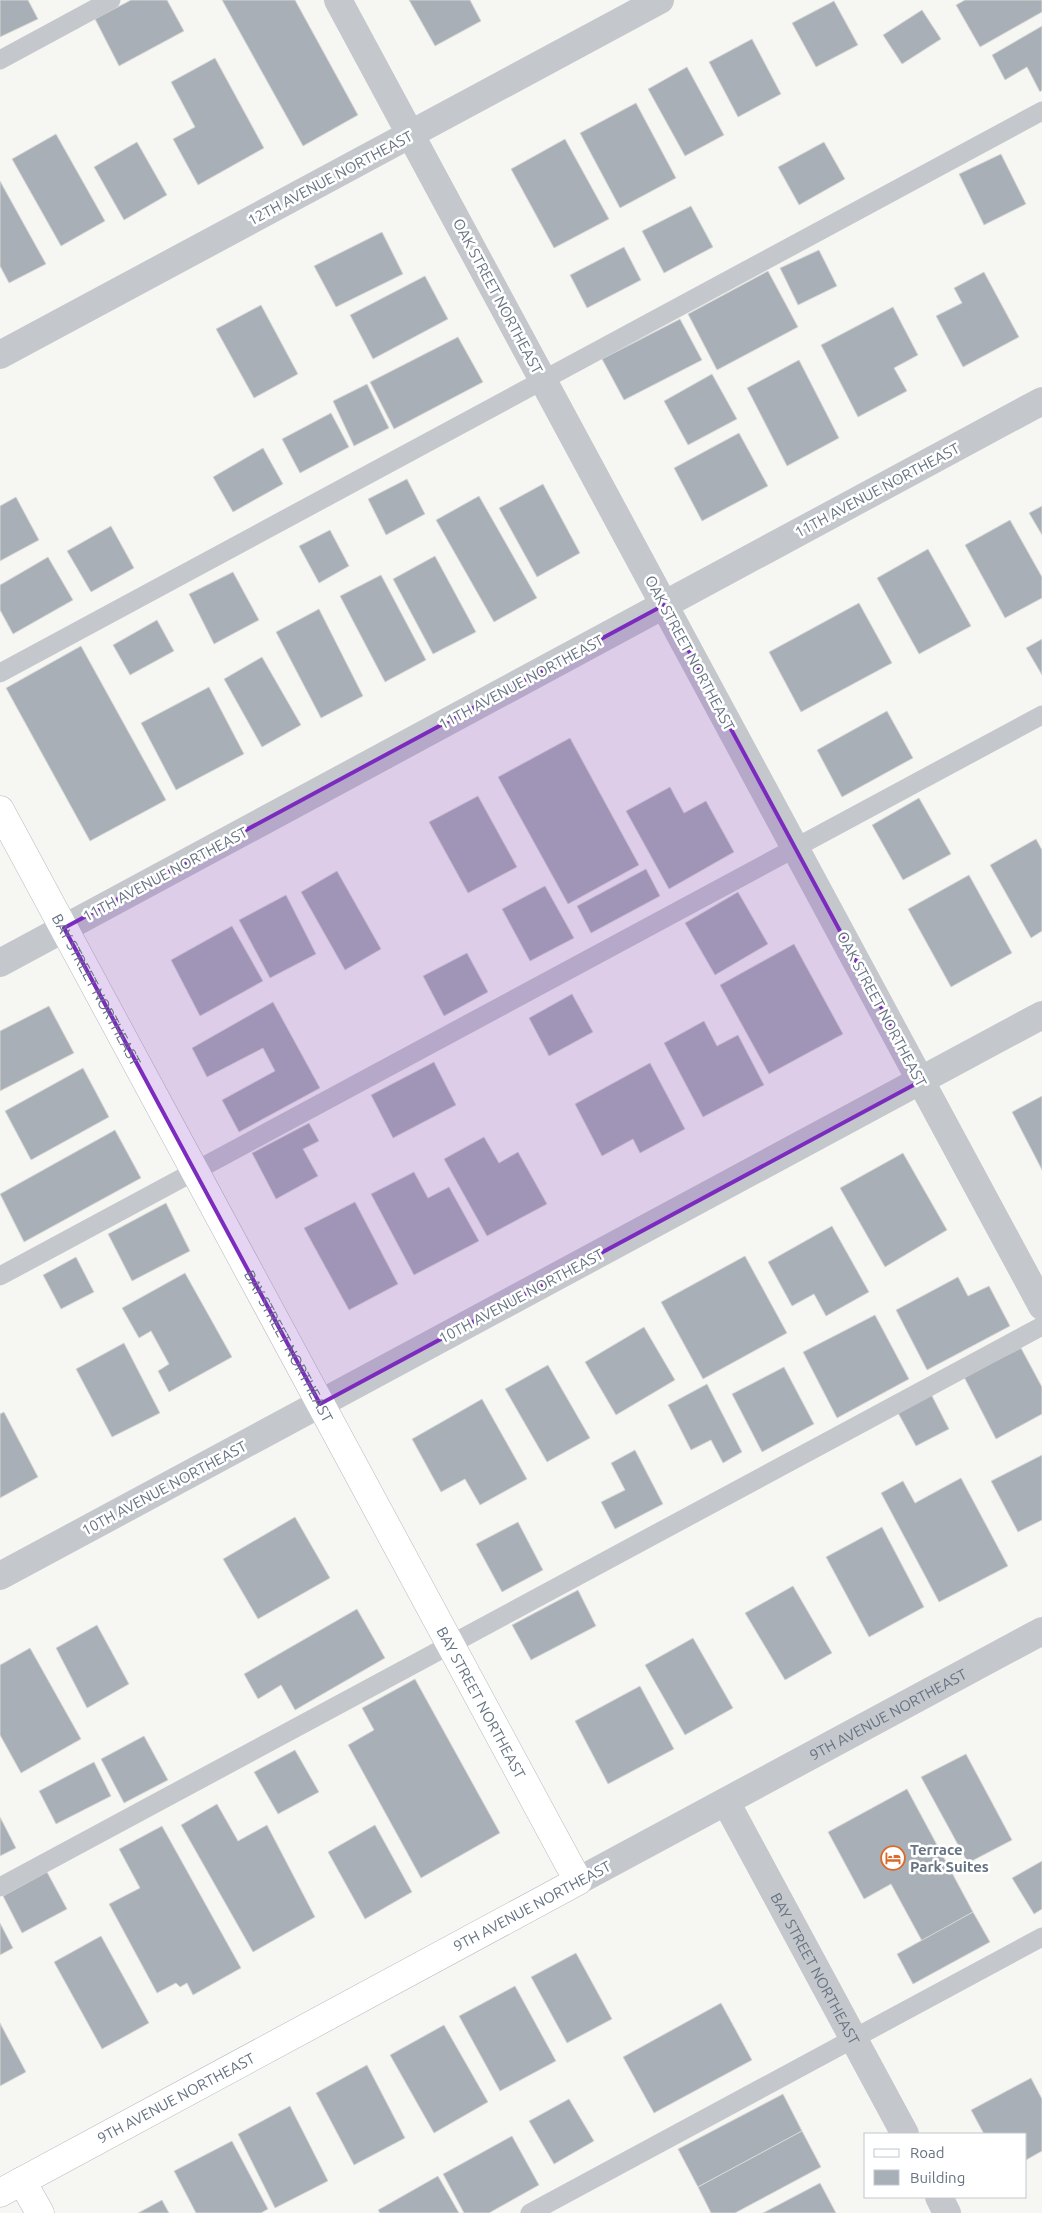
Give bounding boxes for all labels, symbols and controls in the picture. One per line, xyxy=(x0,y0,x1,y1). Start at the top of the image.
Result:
street label: 12TH AVENUE NORTHEAST xyxy=(245,127,416,229)
street label: OAK STREET NORTHEAST xyxy=(450,216,546,377)
street label: 11TH AVENUE NORTHEAST xyxy=(792,439,963,541)
street label: OAK STREET NORTHEAST xyxy=(642,573,738,734)
street label: 11TH AVENUE NORTHEAST xyxy=(436,631,607,733)
street label: 11TH AVENUE NORTHEAST xyxy=(80,823,251,925)
street label: BAY STREET NORTHEAST xyxy=(49,911,145,1069)
street label: OAK STREET NORTHEAST xyxy=(834,929,930,1090)
street label: 10TH AVENUE NORTHEAST xyxy=(436,1245,607,1347)
street label: BAY STREET NORTHEAST xyxy=(241,1267,337,1425)
street label: 10TH AVENUE NORTHEAST xyxy=(79,1437,250,1539)
street label: BAY STREET NORTHEAST xyxy=(434,1624,530,1782)
street label: 9TH AVENUE NORTHEAST xyxy=(806,1665,970,1763)
place label: Terrace Park Suites xyxy=(910,1841,989,1875)
hotel icon: Terrace Park Suites xyxy=(880,1845,906,1871)
street label: 9TH AVENUE NORTHEAST xyxy=(450,1857,614,1955)
street label: BAY STREET NORTHEAST xyxy=(768,1890,864,2048)
street label: 9TH AVENUE NORTHEAST xyxy=(94,2049,258,2147)
legend xyxy=(864,2133,1027,2198)
text: Road xyxy=(910,2144,945,2161)
text: Building xyxy=(910,2169,965,2186)

